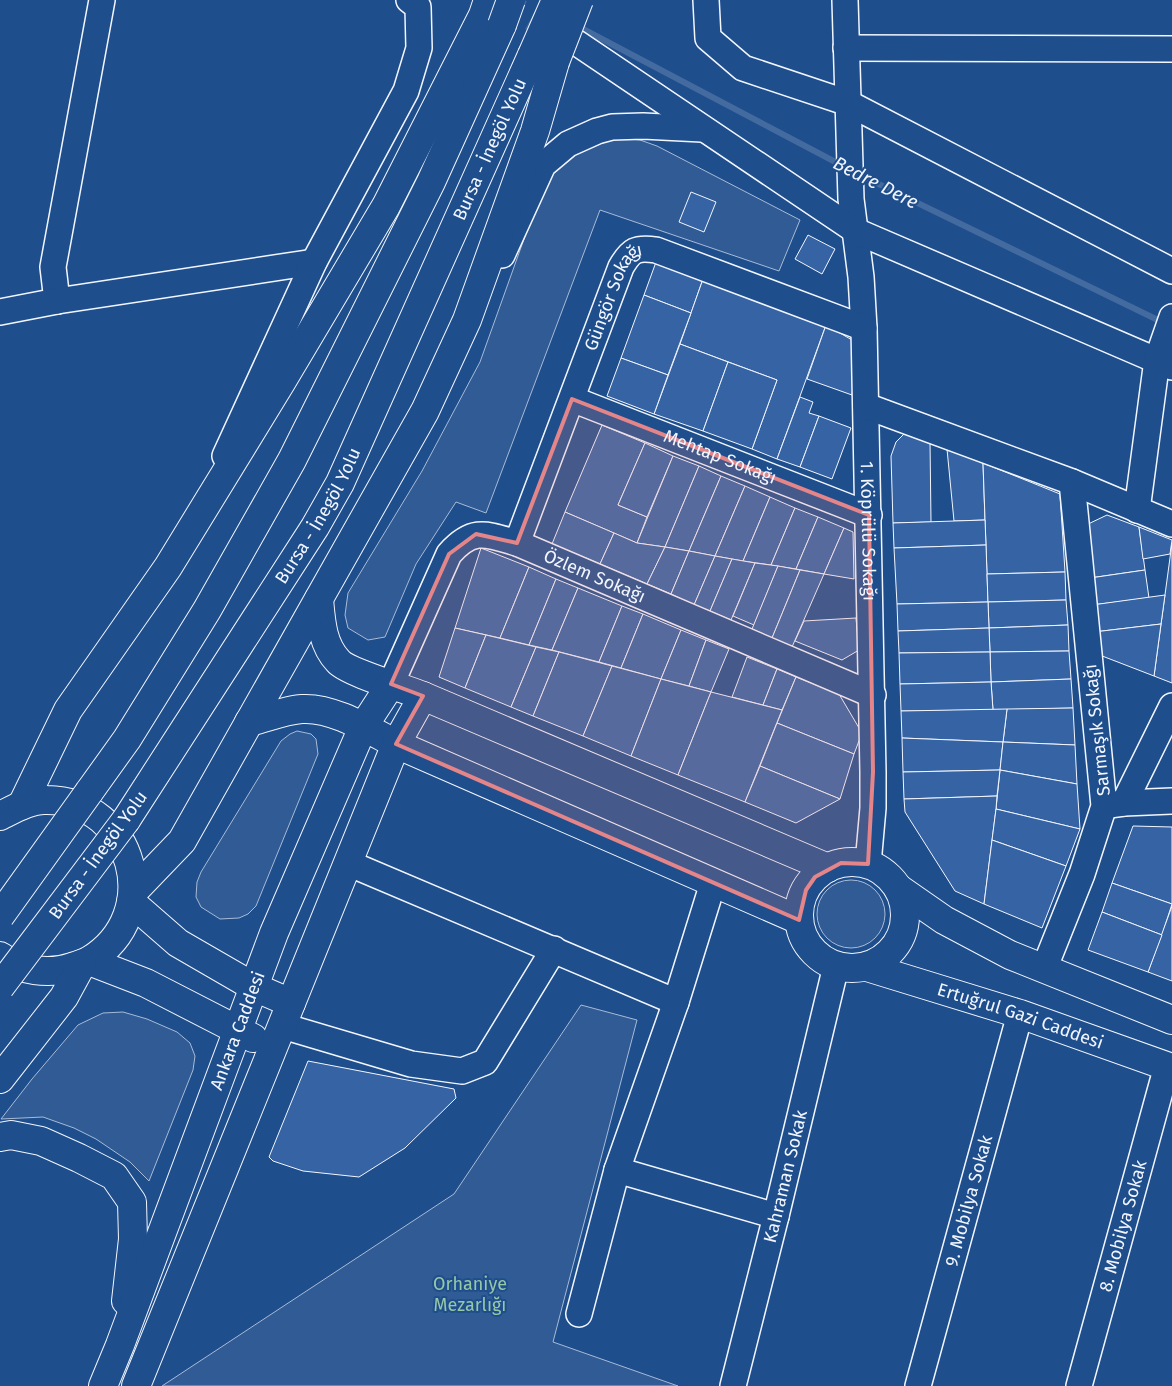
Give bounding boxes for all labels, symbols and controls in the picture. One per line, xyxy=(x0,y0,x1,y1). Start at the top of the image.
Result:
street label: Bursa - İnegöl Yolu xyxy=(448,75,531,224)
water label: Bedre Dere xyxy=(829,151,922,214)
street label: Güngör Sokağı xyxy=(580,238,644,354)
street label: Mehtap Sokağı xyxy=(660,425,780,489)
street label: Bursa - İnegöl Yolu xyxy=(270,444,365,588)
street label: 1. Köprülü Sokağı xyxy=(856,461,881,601)
street label: Özlem Sokağı xyxy=(540,545,649,608)
street label: Sarmaşık Sokağı xyxy=(1079,663,1115,797)
street label: Bursa - İnegöl Yolu xyxy=(44,787,152,923)
street label: Ankara Caddesi xyxy=(205,968,270,1093)
street label: Ertuğrul Gazi Caddesi xyxy=(935,978,1106,1054)
street label: Kahraman Sokak xyxy=(759,1107,812,1245)
street label: 9. Mobilya Sokak xyxy=(940,1132,997,1269)
street label: 8. Mobilya Sokak xyxy=(1094,1157,1152,1294)
park label: Orhaniye Mezarlığı xyxy=(433,1273,507,1316)

